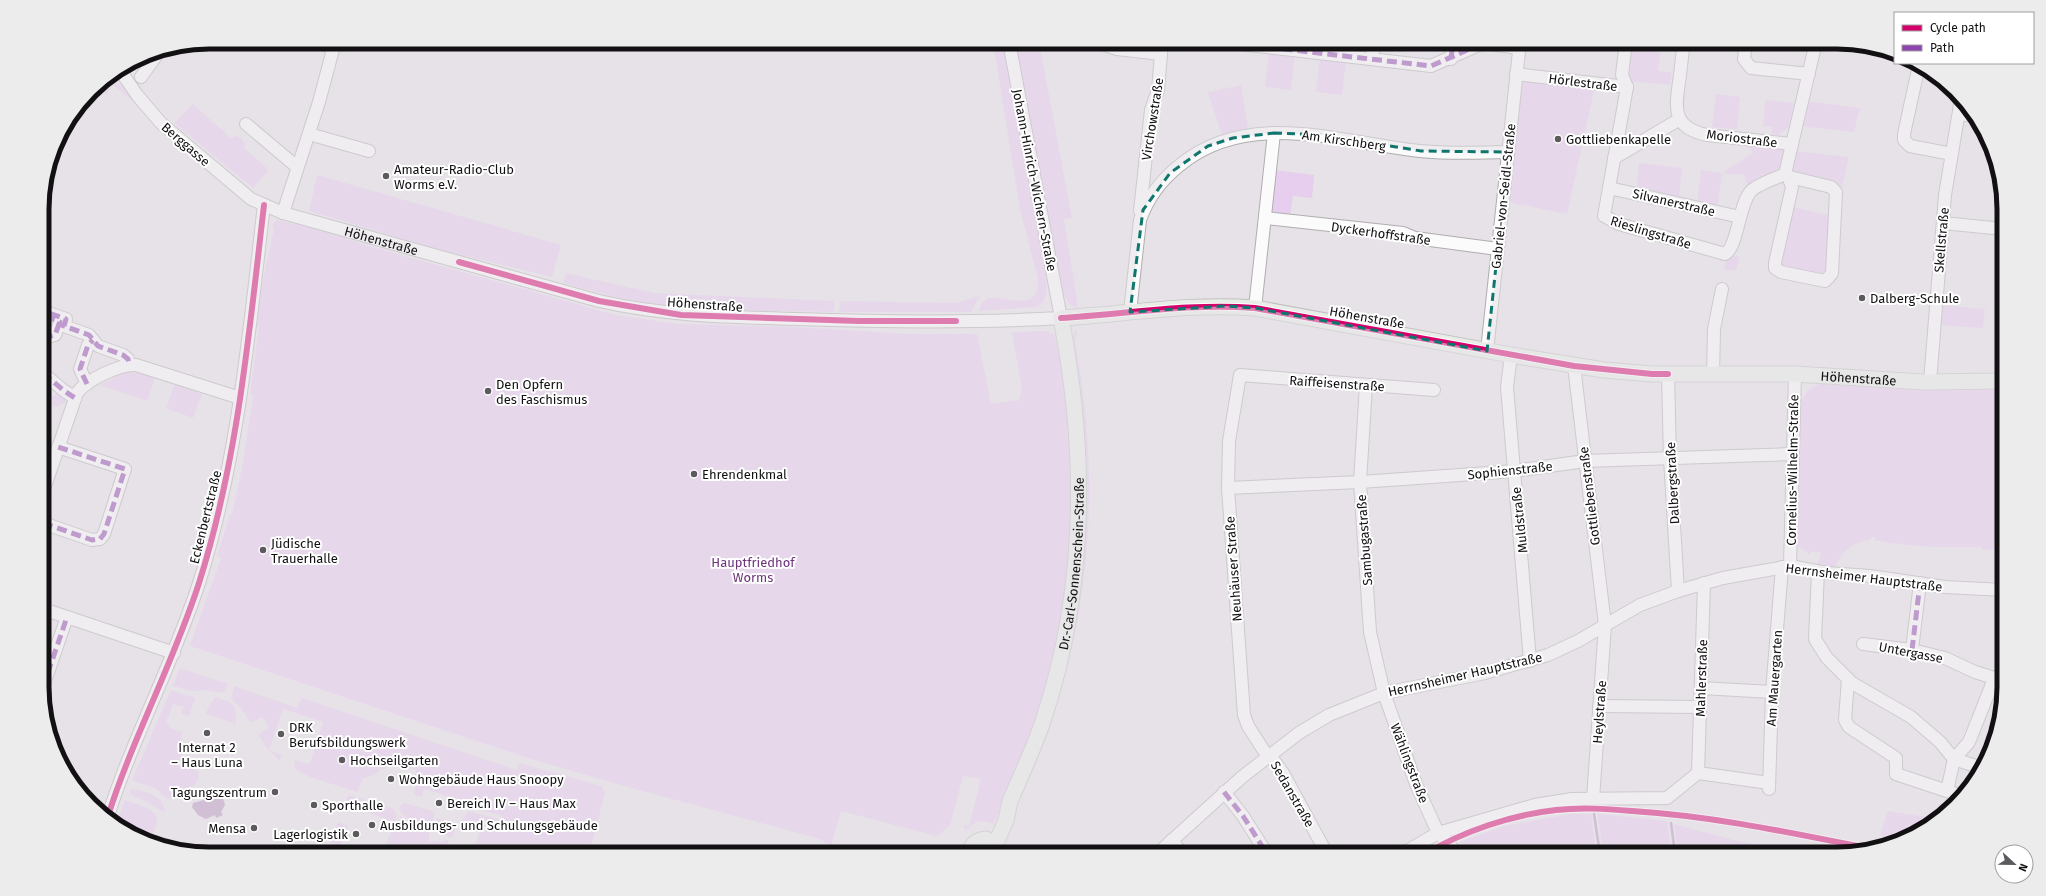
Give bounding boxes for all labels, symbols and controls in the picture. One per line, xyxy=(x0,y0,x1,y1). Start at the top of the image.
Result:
legend xyxy=(1894,12,2034,64)
text: Cycle path xyxy=(1930,21,1986,35)
text: Path xyxy=(1930,41,1954,55)
street label: Hörlestraße xyxy=(1548,71,1618,94)
street label: Virchowstraße xyxy=(1139,77,1166,161)
street label: Johann-Hinrich-Wichern-Straße xyxy=(1009,88,1060,273)
street label: Berggasse xyxy=(158,119,213,169)
street label: Gabriel-von-Seidl-Straße xyxy=(1488,123,1519,269)
street label: Am Kirschberg xyxy=(1301,127,1387,154)
street label: Moriostraße xyxy=(1706,127,1778,150)
place label: Gottliebenkapelle xyxy=(1566,132,1671,147)
marker: Gottliebenkapelle xyxy=(1553,134,1563,144)
place label: Amateur-Radio-Club Worms e.V. xyxy=(394,162,514,192)
marker: Amateur-Radio-Club Worms e.V. xyxy=(381,171,391,181)
street label: Silvanerstraße xyxy=(1631,186,1717,219)
street label: Skellstraße xyxy=(1931,207,1952,273)
street label: Rieslingstraße xyxy=(1609,213,1693,252)
street label: Dyckerhoffstraße xyxy=(1330,219,1432,248)
street label: Höhenstraße xyxy=(343,223,420,258)
place label: Dalberg-Schule xyxy=(1870,291,1959,306)
marker: Dalberg-Schule xyxy=(1857,293,1867,303)
street label: Höhenstraße xyxy=(667,294,743,315)
street label: Höhenstraße xyxy=(1328,304,1406,331)
street label: Höhenstraße xyxy=(1820,369,1897,388)
street label: Raiffeisenstraße xyxy=(1289,373,1385,394)
place label: Den Opfern des Faschismus xyxy=(496,377,587,407)
marker: Den Opfern des Faschismus xyxy=(483,386,493,396)
street label: Cornelius-Wilhelm-Straße xyxy=(1784,394,1801,546)
street label: Dalbergstraße xyxy=(1663,441,1682,525)
street label: Gottliebenstraße xyxy=(1576,446,1603,546)
street label: Sophienstraße xyxy=(1467,459,1553,482)
place label: Ehrendenkmal xyxy=(702,467,787,482)
street label: Eckenbertstraße xyxy=(187,469,224,565)
marker: Ehrendenkmal xyxy=(689,469,699,479)
street label: Dr.-Carl-Sonnenschein-Straße xyxy=(1056,477,1087,651)
street label: Muldstraße xyxy=(1509,486,1530,554)
street label: Sambugastraße xyxy=(1354,494,1375,586)
street label: Neuhäuser Straße xyxy=(1222,516,1245,622)
place label: Jüdische Trauerhalle xyxy=(271,536,338,566)
marker: Jüdische Trauerhalle xyxy=(258,545,268,555)
park label: Hauptfriedhof Worms xyxy=(711,555,796,585)
street label: Herrnsheimer Hauptstraße xyxy=(1785,560,1943,595)
street label: Am Mauergarten xyxy=(1764,629,1785,727)
street label: Mahlerstraße xyxy=(1693,639,1710,717)
street label: Untergasse xyxy=(1877,639,1944,666)
street label: Herrnsheimer Hauptstraße xyxy=(1387,649,1544,700)
street label: Heylstraße xyxy=(1590,680,1609,744)
place label: DRK Berufsbildungswerk xyxy=(289,720,406,750)
street label: Wählingstraße xyxy=(1387,721,1432,805)
marker: Internat 2 – Haus Luna xyxy=(202,728,212,738)
marker: DRK Berufsbildungswerk xyxy=(276,729,286,739)
place label: Internat 2 – Haus Luna xyxy=(171,740,243,770)
place label: Hochseilgarten xyxy=(350,753,439,768)
marker: Hochseilgarten xyxy=(337,755,347,765)
street label: Sedanstraße xyxy=(1268,759,1318,830)
place label: Wohngebäude Haus Snoopy xyxy=(399,772,564,787)
marker: Wohngebäude Haus Snoopy xyxy=(386,774,396,784)
place label: Tagungszentrum xyxy=(171,785,267,800)
marker: Tagungszentrum xyxy=(270,787,280,797)
place label: Bereich IV – Haus Max xyxy=(447,796,577,811)
place label: Sporthalle xyxy=(322,798,383,813)
marker: Bereich IV – Haus Max xyxy=(434,798,444,808)
marker: Sporthalle xyxy=(309,800,319,810)
place label: Ausbildungs- und Schulungsgebäude xyxy=(380,818,598,833)
marker: Ausbildungs- und Schulungsgebäude xyxy=(367,820,377,830)
place label: Mensa xyxy=(208,821,246,836)
marker: Mensa xyxy=(249,823,259,833)
place label: Lagerlogistik xyxy=(273,827,348,842)
marker: Lagerlogistik xyxy=(351,829,361,839)
north arrow xyxy=(1994,844,2034,884)
text: N xyxy=(2015,862,2030,873)

